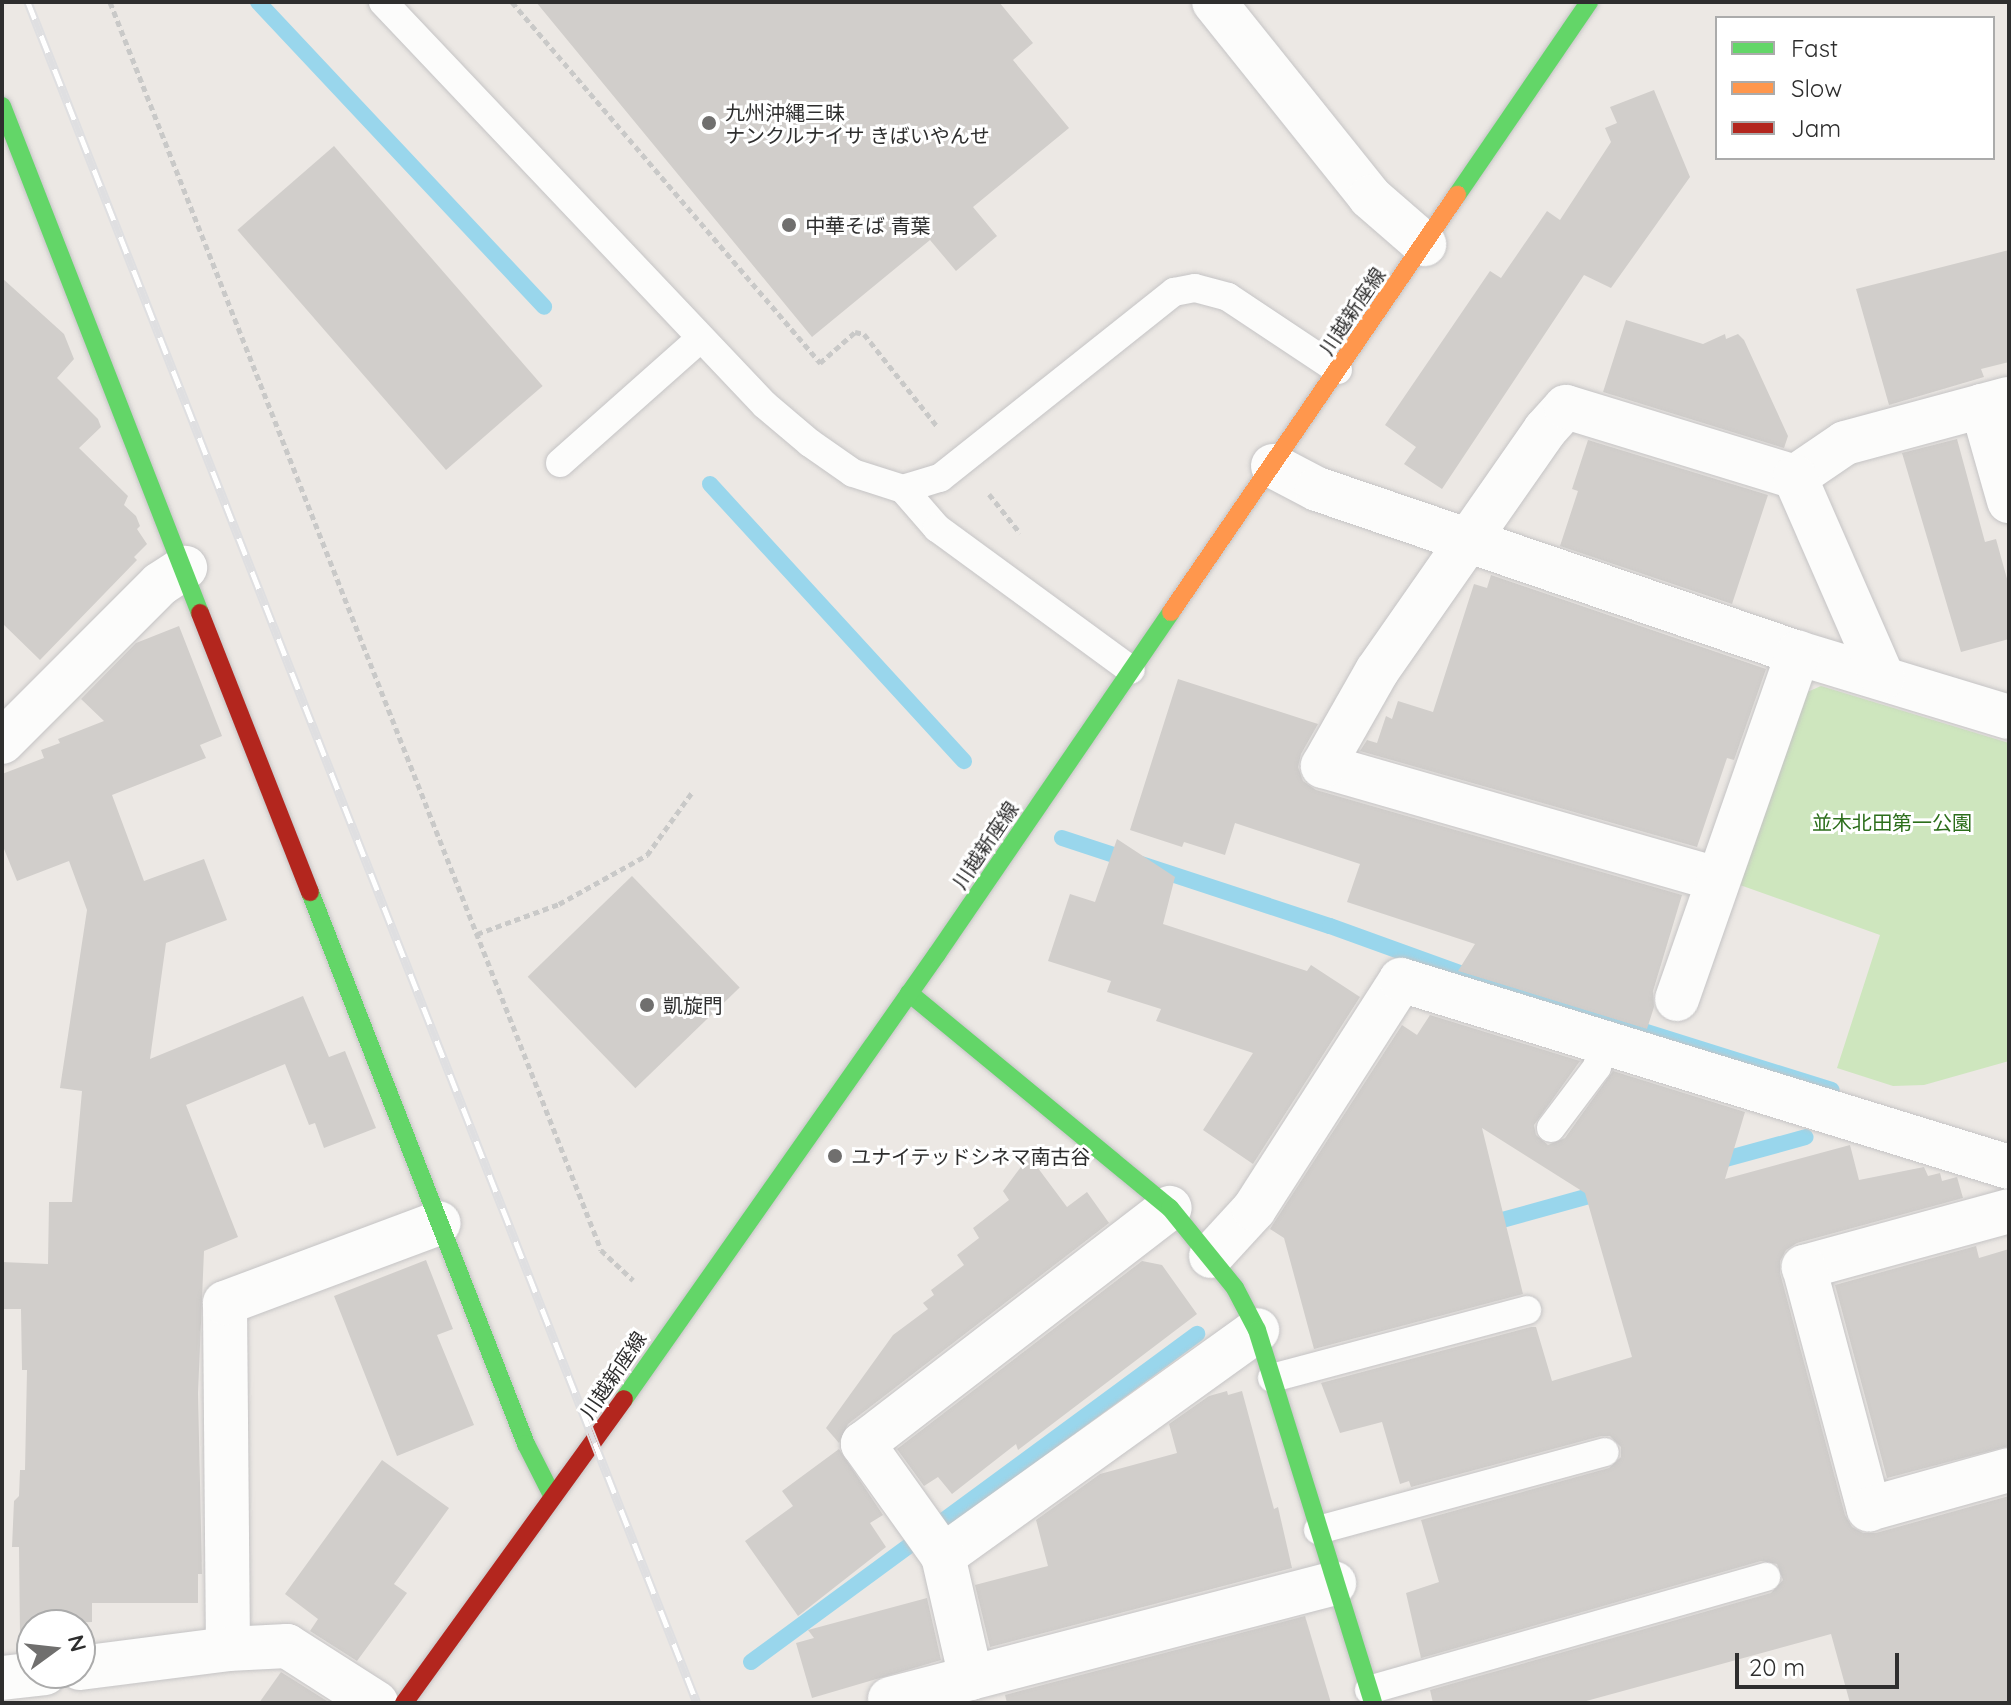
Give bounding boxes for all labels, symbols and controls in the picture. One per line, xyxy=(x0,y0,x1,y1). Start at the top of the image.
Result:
legend xyxy=(1715,16,1995,160)
text: Fast xyxy=(1791,33,1838,63)
text: Slow xyxy=(1791,73,1842,103)
place label: 九州沖縄三昧 ナンクルナイサ きばいやんせ xyxy=(725,100,990,147)
text: Jam xyxy=(1791,113,1841,143)
marker: 九州沖縄三昧 ナンクルナイサ きばいやんせ xyxy=(700,114,718,132)
place label: 中華そば 青葉 xyxy=(805,213,930,237)
marker: 中華そば 青葉 xyxy=(780,216,798,234)
street label: 川越新座線 xyxy=(1314,263,1390,359)
street label: 川越新座線 xyxy=(947,797,1023,893)
park label: 並木北田第一公園 xyxy=(1812,810,1972,834)
place label: 凱旋門 xyxy=(663,993,723,1017)
marker: 凱旋門 xyxy=(638,996,656,1014)
place label: ユナイテッドシネマ南古谷 xyxy=(851,1144,1091,1168)
marker: ユナイテッドシネマ南古谷 xyxy=(826,1147,844,1165)
street label: 川越新座線 xyxy=(575,1327,651,1423)
north arrow xyxy=(16,1609,96,1689)
text: N xyxy=(62,1632,93,1655)
scale bar xyxy=(1739,1637,1903,1687)
text: 20 m xyxy=(1749,1652,1805,1682)

